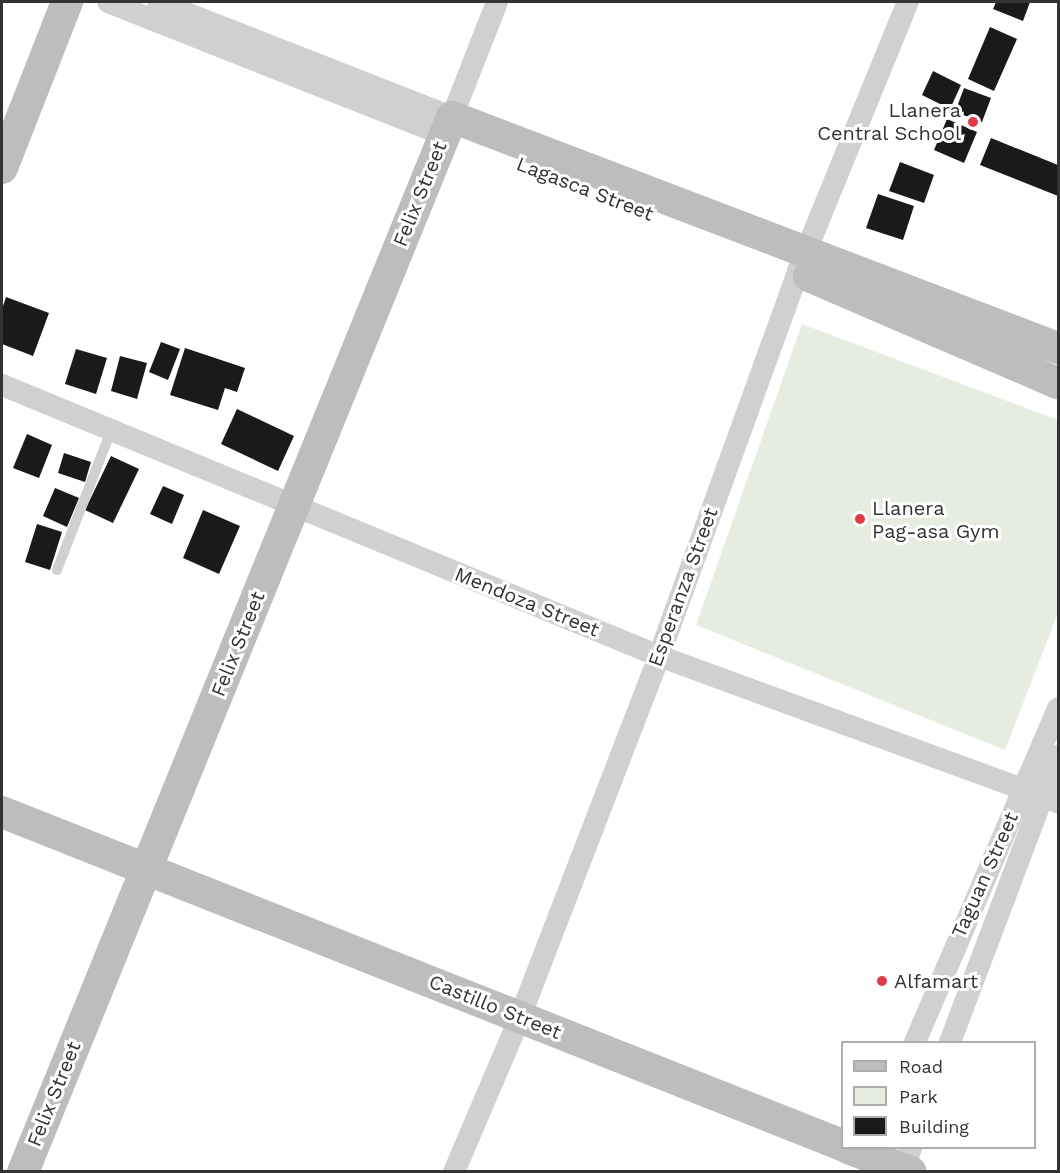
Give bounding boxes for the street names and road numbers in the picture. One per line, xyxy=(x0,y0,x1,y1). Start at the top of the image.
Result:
street label: Felix Street xyxy=(388,138,452,250)
street label: Lagasca Street xyxy=(513,152,657,226)
street label: Esperanza Street xyxy=(643,504,723,670)
street label: Mendoza Street xyxy=(451,562,603,642)
street label: Felix Street xyxy=(206,588,270,700)
street label: Taguan Street xyxy=(947,808,1023,942)
street label: Castillo Street xyxy=(425,970,565,1044)
street label: Felix Street xyxy=(22,1038,86,1150)

